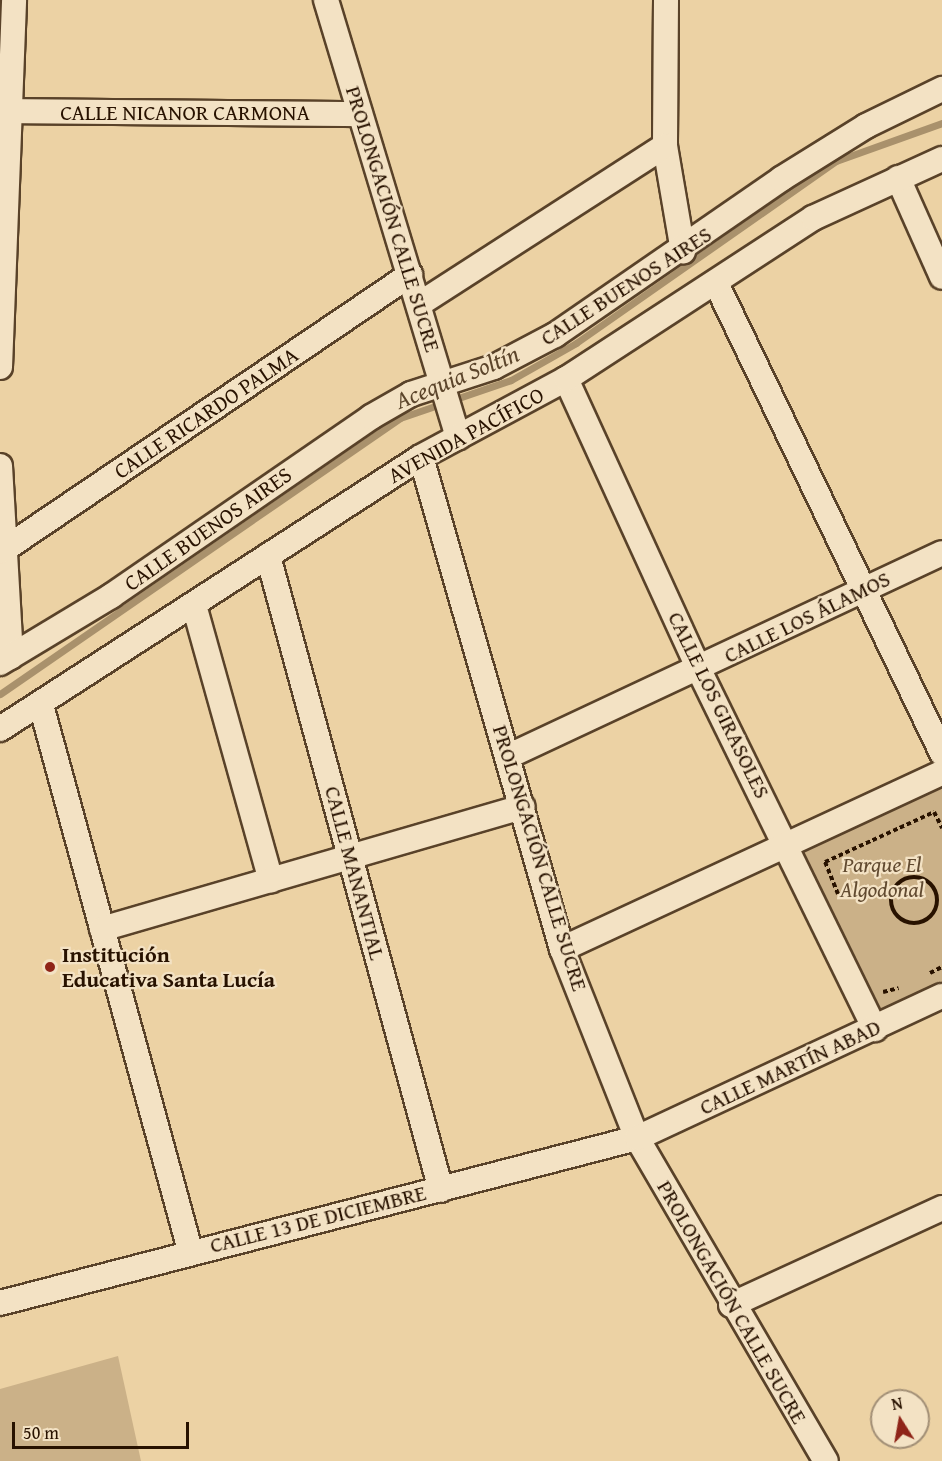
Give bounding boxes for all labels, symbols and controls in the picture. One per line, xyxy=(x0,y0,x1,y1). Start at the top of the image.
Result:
street label: PROLONGACIÓN CALLE SUCRE xyxy=(340,83,446,355)
street label: CALLE NICANOR CARMONA xyxy=(60,100,310,126)
street label: CALLE BUENOS AIRES xyxy=(536,221,716,351)
water label: Acequia Soltín xyxy=(391,339,523,415)
street label: CALLE RICARDO PALMA xyxy=(109,342,303,484)
street label: AVENIDA PACÍFICO xyxy=(383,381,549,489)
street label: CALLE BUENOS AIRES xyxy=(119,461,297,597)
street label: CALLE LOS ÁLAMOS xyxy=(720,565,894,669)
street label: CALLE LOS GIRASOLES xyxy=(662,607,776,803)
street label: PROLONGACIÓN CALLE SUCRE xyxy=(487,722,593,994)
street label: CALLE MANANTIAL xyxy=(319,783,391,963)
park label: Parque El Algodonal xyxy=(840,851,924,902)
place label: Institución Educativa Santa Lucía xyxy=(62,941,275,992)
marker: Institución Educativa Santa Lucía xyxy=(43,960,57,974)
street label: CALLE MARTÍN ABAD xyxy=(695,1014,885,1120)
street label: PROLONGACIÓN CALLE SUCRE xyxy=(651,1176,813,1428)
street label: CALLE 13 DE DICIEMBRE xyxy=(207,1179,429,1259)
north arrow xyxy=(870,1389,930,1449)
text: N xyxy=(889,1390,904,1416)
scale bar xyxy=(15,1410,192,1448)
text: 50 m xyxy=(23,1419,59,1446)

